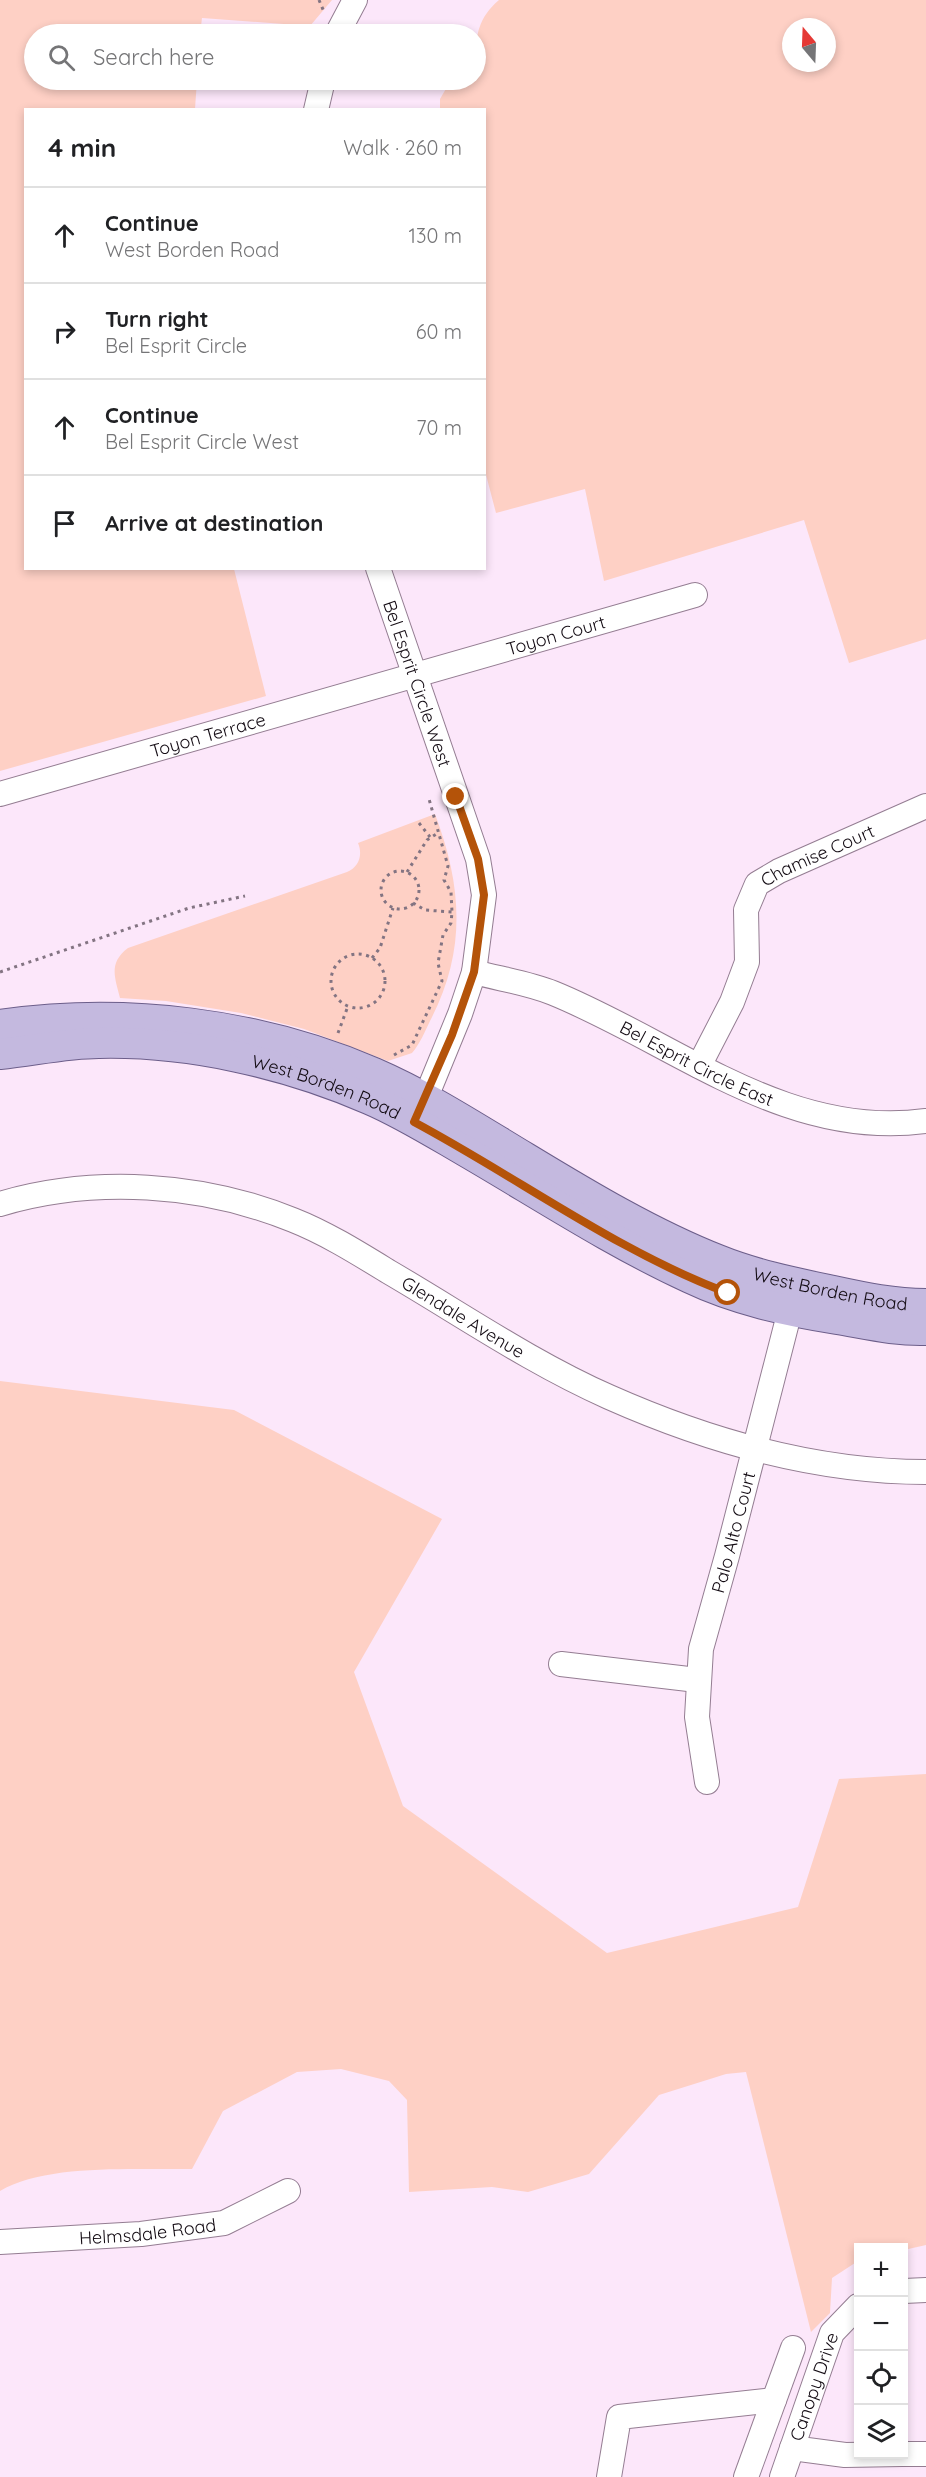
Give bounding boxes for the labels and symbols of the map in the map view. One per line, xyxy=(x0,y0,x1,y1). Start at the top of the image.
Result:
north arrow xyxy=(782,18,836,72)
street label: Bel Esprit Circle West xyxy=(378,597,457,770)
street label: Toyon Court xyxy=(504,610,608,660)
street label: Toyon Terrace xyxy=(147,707,268,762)
route end xyxy=(442,783,468,809)
street label: Chamise Court xyxy=(756,819,878,891)
street label: Bel Esprit Circle East xyxy=(616,1015,777,1111)
street label: West Borden Road xyxy=(250,1049,405,1124)
street label: West Borden Road xyxy=(751,1261,908,1315)
street label: Glendale Avenue xyxy=(398,1271,529,1363)
route start xyxy=(714,1279,740,1305)
street label: Palo Alto Court xyxy=(706,1469,760,1596)
street label: Helmsdale Road xyxy=(78,2213,218,2249)
street label: Canopy Drive xyxy=(784,2329,843,2444)

